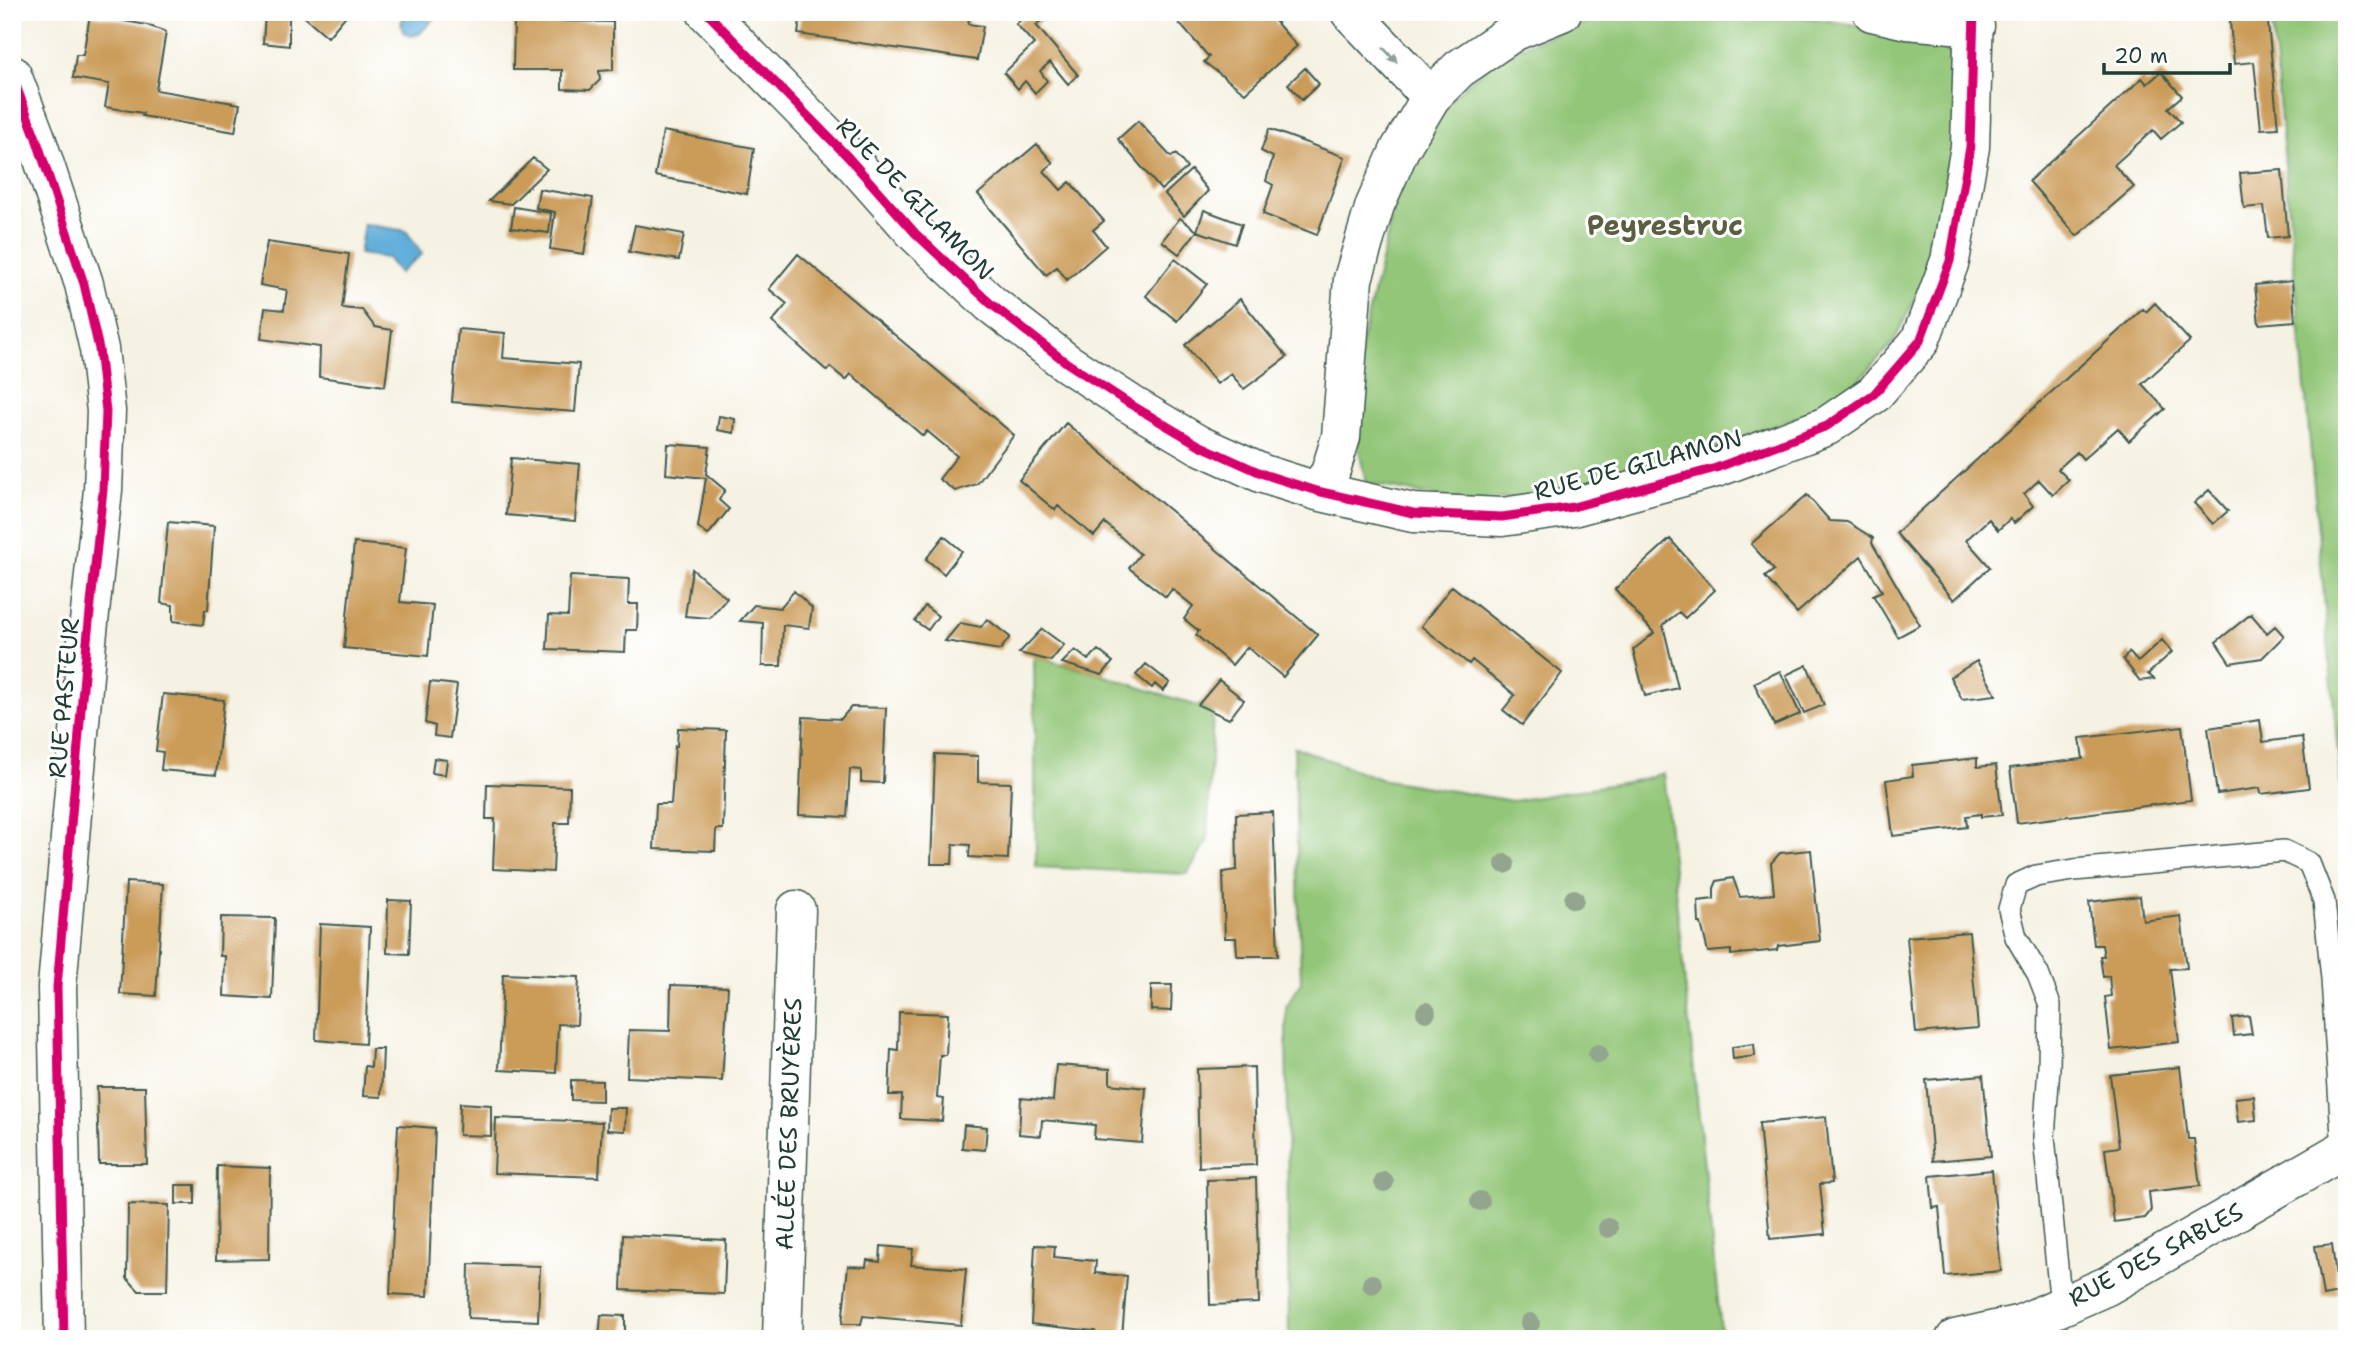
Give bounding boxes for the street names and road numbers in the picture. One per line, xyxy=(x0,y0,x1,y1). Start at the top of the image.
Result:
street label: RUE DE GILAMON xyxy=(829,111,1001,287)
street label: RUE DE GILAMON xyxy=(1530,422,1746,508)
street label: RUE PASTEUR xyxy=(41,616,87,780)
street label: ALLÉE DES BRUYÈRES xyxy=(769,997,809,1251)
street label: RUE DES SABLES xyxy=(2063,1196,2249,1314)

